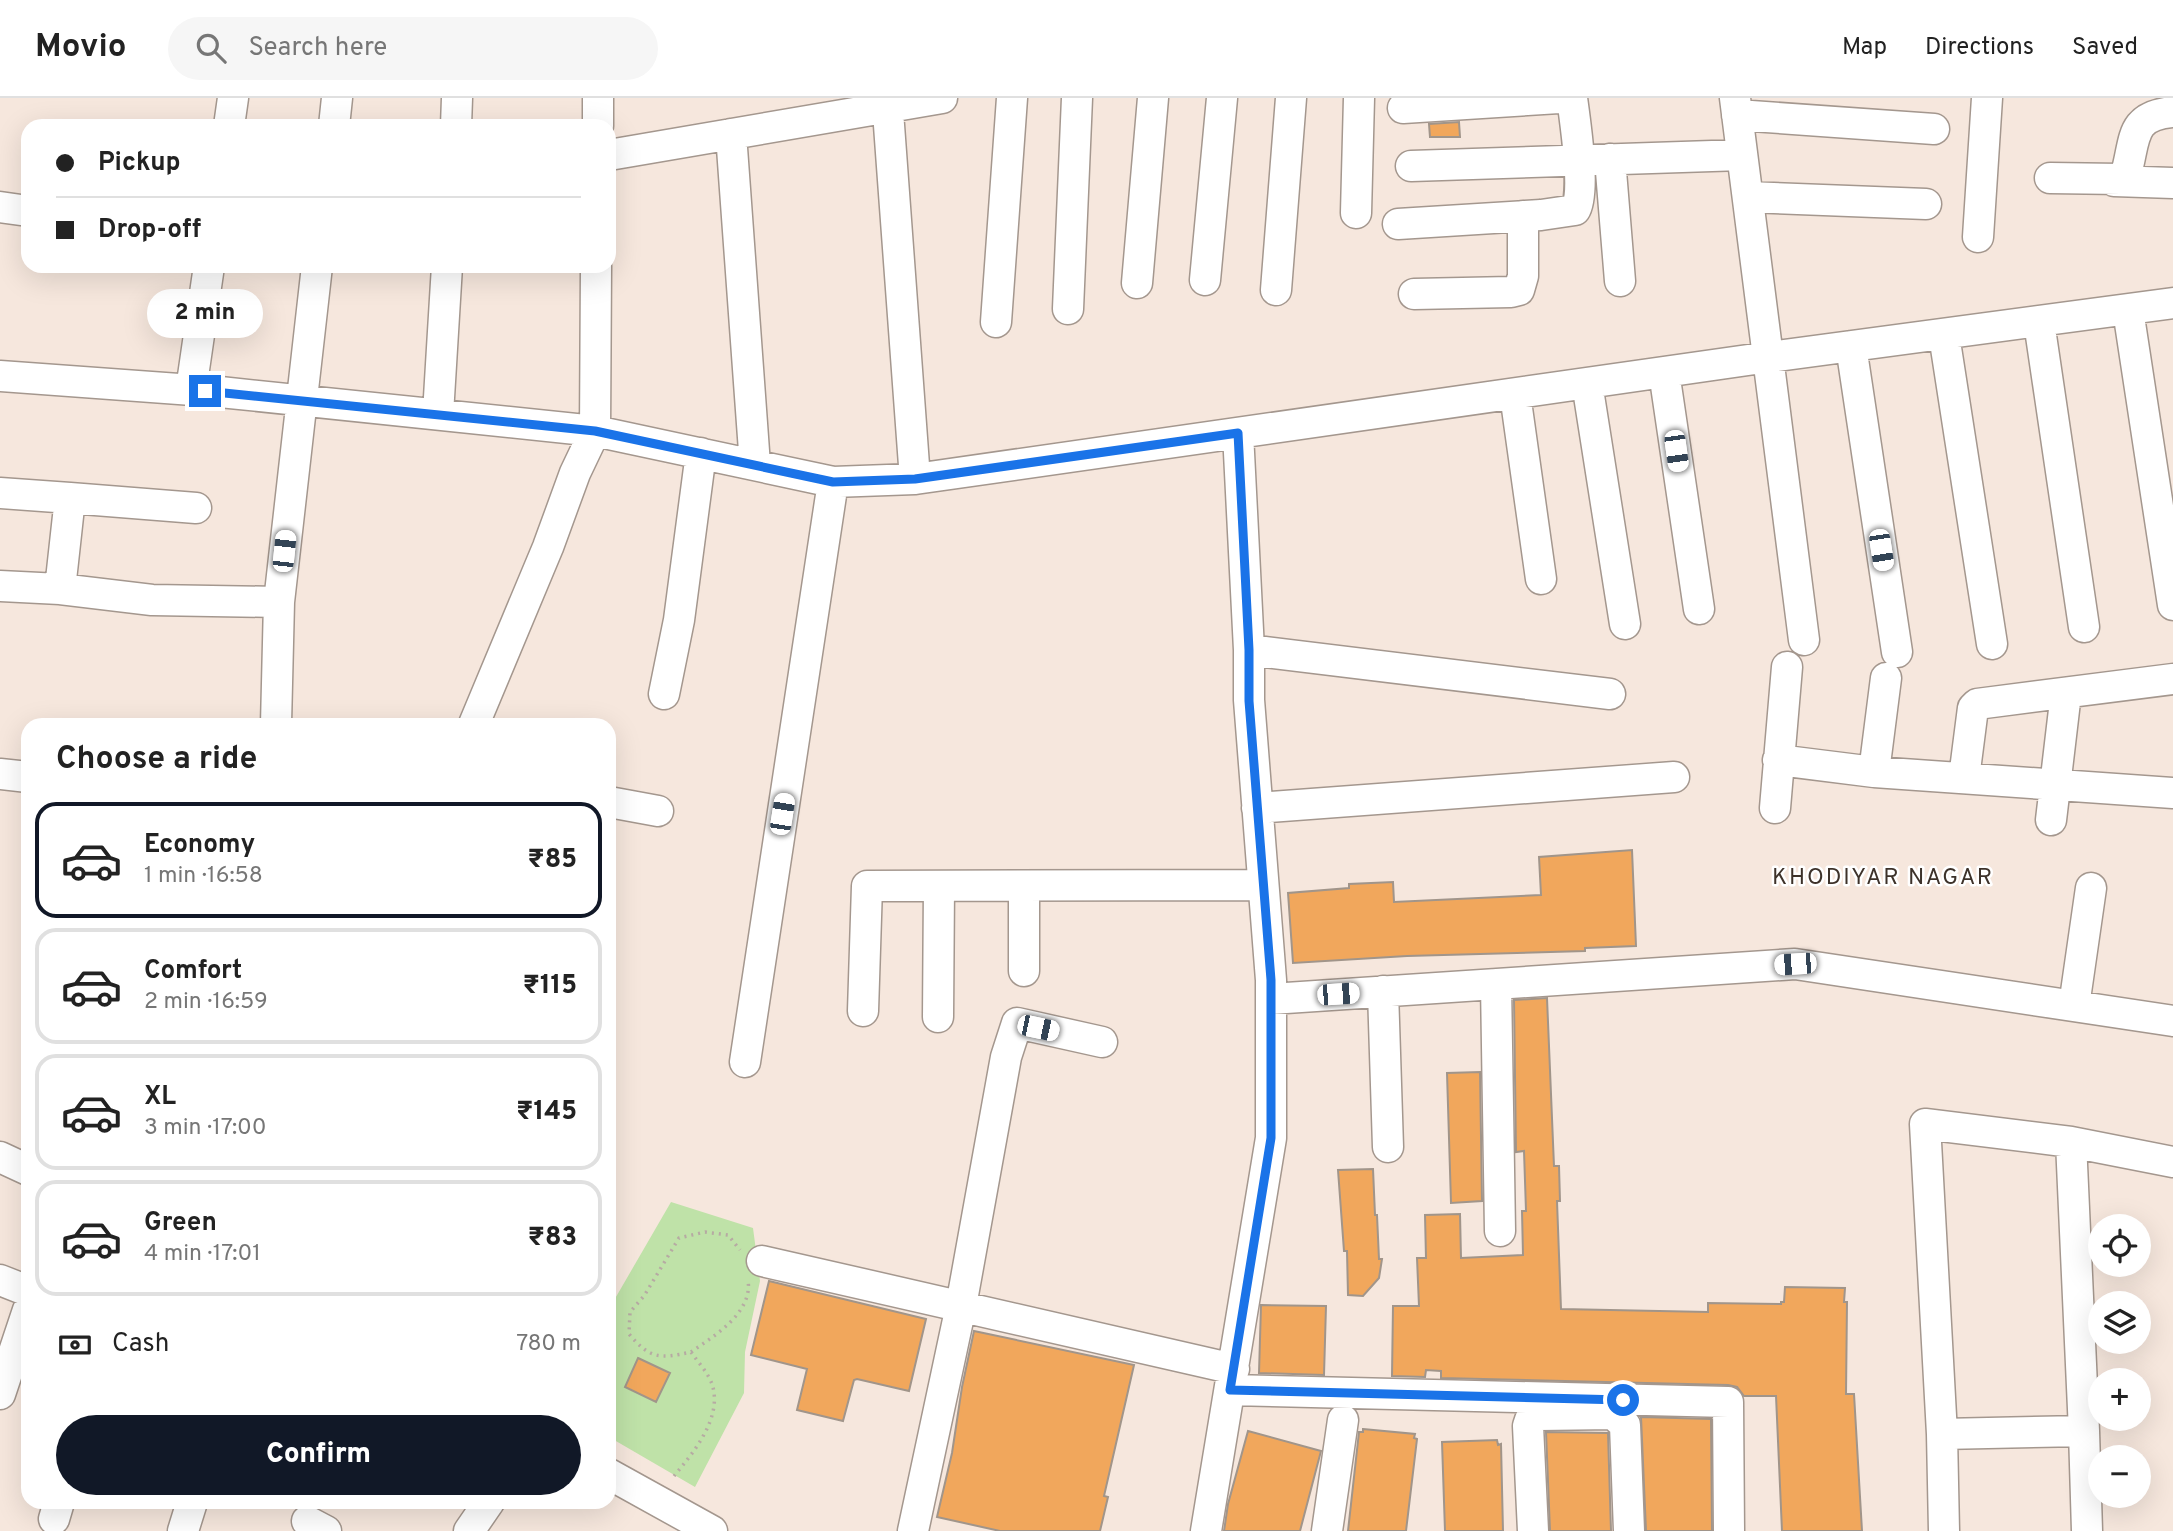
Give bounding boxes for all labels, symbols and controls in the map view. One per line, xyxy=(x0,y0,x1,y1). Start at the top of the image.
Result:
search box xyxy=(168,17,658,80)
text: Movio xyxy=(35,27,126,69)
icon: search xyxy=(192,29,230,67)
text: Search here xyxy=(248,32,387,65)
text: Map xyxy=(1842,33,1887,63)
text: Directions xyxy=(1925,33,2034,63)
text: Saved xyxy=(2072,33,2138,63)
text: Pickup xyxy=(98,147,181,180)
text: Drop-off xyxy=(98,214,201,247)
callout: 2 min xyxy=(147,289,263,338)
text: 2 min xyxy=(175,299,235,328)
route end xyxy=(189,375,221,407)
car xyxy=(1663,429,1690,473)
car xyxy=(1868,528,1895,572)
car xyxy=(272,529,297,573)
text: Choose a ride xyxy=(56,740,257,780)
car xyxy=(769,792,796,836)
icon: car xyxy=(60,829,123,892)
text: Economy xyxy=(144,829,255,862)
text: ₹85 xyxy=(527,844,577,877)
text: 1 min · 16:58 xyxy=(144,862,263,891)
district label: KHODIYAR NAGAR xyxy=(1772,864,1994,893)
car xyxy=(1774,952,1817,976)
icon: car xyxy=(60,955,123,1018)
text: Comfort xyxy=(144,955,242,988)
text: ₹115 xyxy=(523,970,577,1003)
car xyxy=(1317,982,1360,1006)
text: 2 min · 16:59 xyxy=(144,988,268,1017)
car xyxy=(1016,1013,1061,1043)
icon: car xyxy=(60,1081,123,1144)
text: XL xyxy=(144,1081,176,1114)
text: ₹145 xyxy=(516,1096,577,1129)
text: 3 min · 17:00 xyxy=(144,1114,266,1143)
icon: car xyxy=(60,1207,123,1270)
text: Green xyxy=(144,1207,217,1240)
map controls xyxy=(2088,1214,2151,1508)
button: locate xyxy=(2088,1214,2151,1277)
text: ₹83 xyxy=(528,1222,577,1255)
text: 4 min · 17:01 xyxy=(144,1240,261,1269)
button: layers xyxy=(2088,1291,2151,1354)
icon: cash xyxy=(56,1326,94,1364)
text: Cash xyxy=(112,1328,169,1361)
text: 780 m xyxy=(516,1330,581,1359)
button: + xyxy=(2088,1368,2151,1431)
route start xyxy=(1607,1384,1639,1416)
button: Confirm xyxy=(56,1415,581,1495)
button: − xyxy=(2088,1445,2151,1508)

